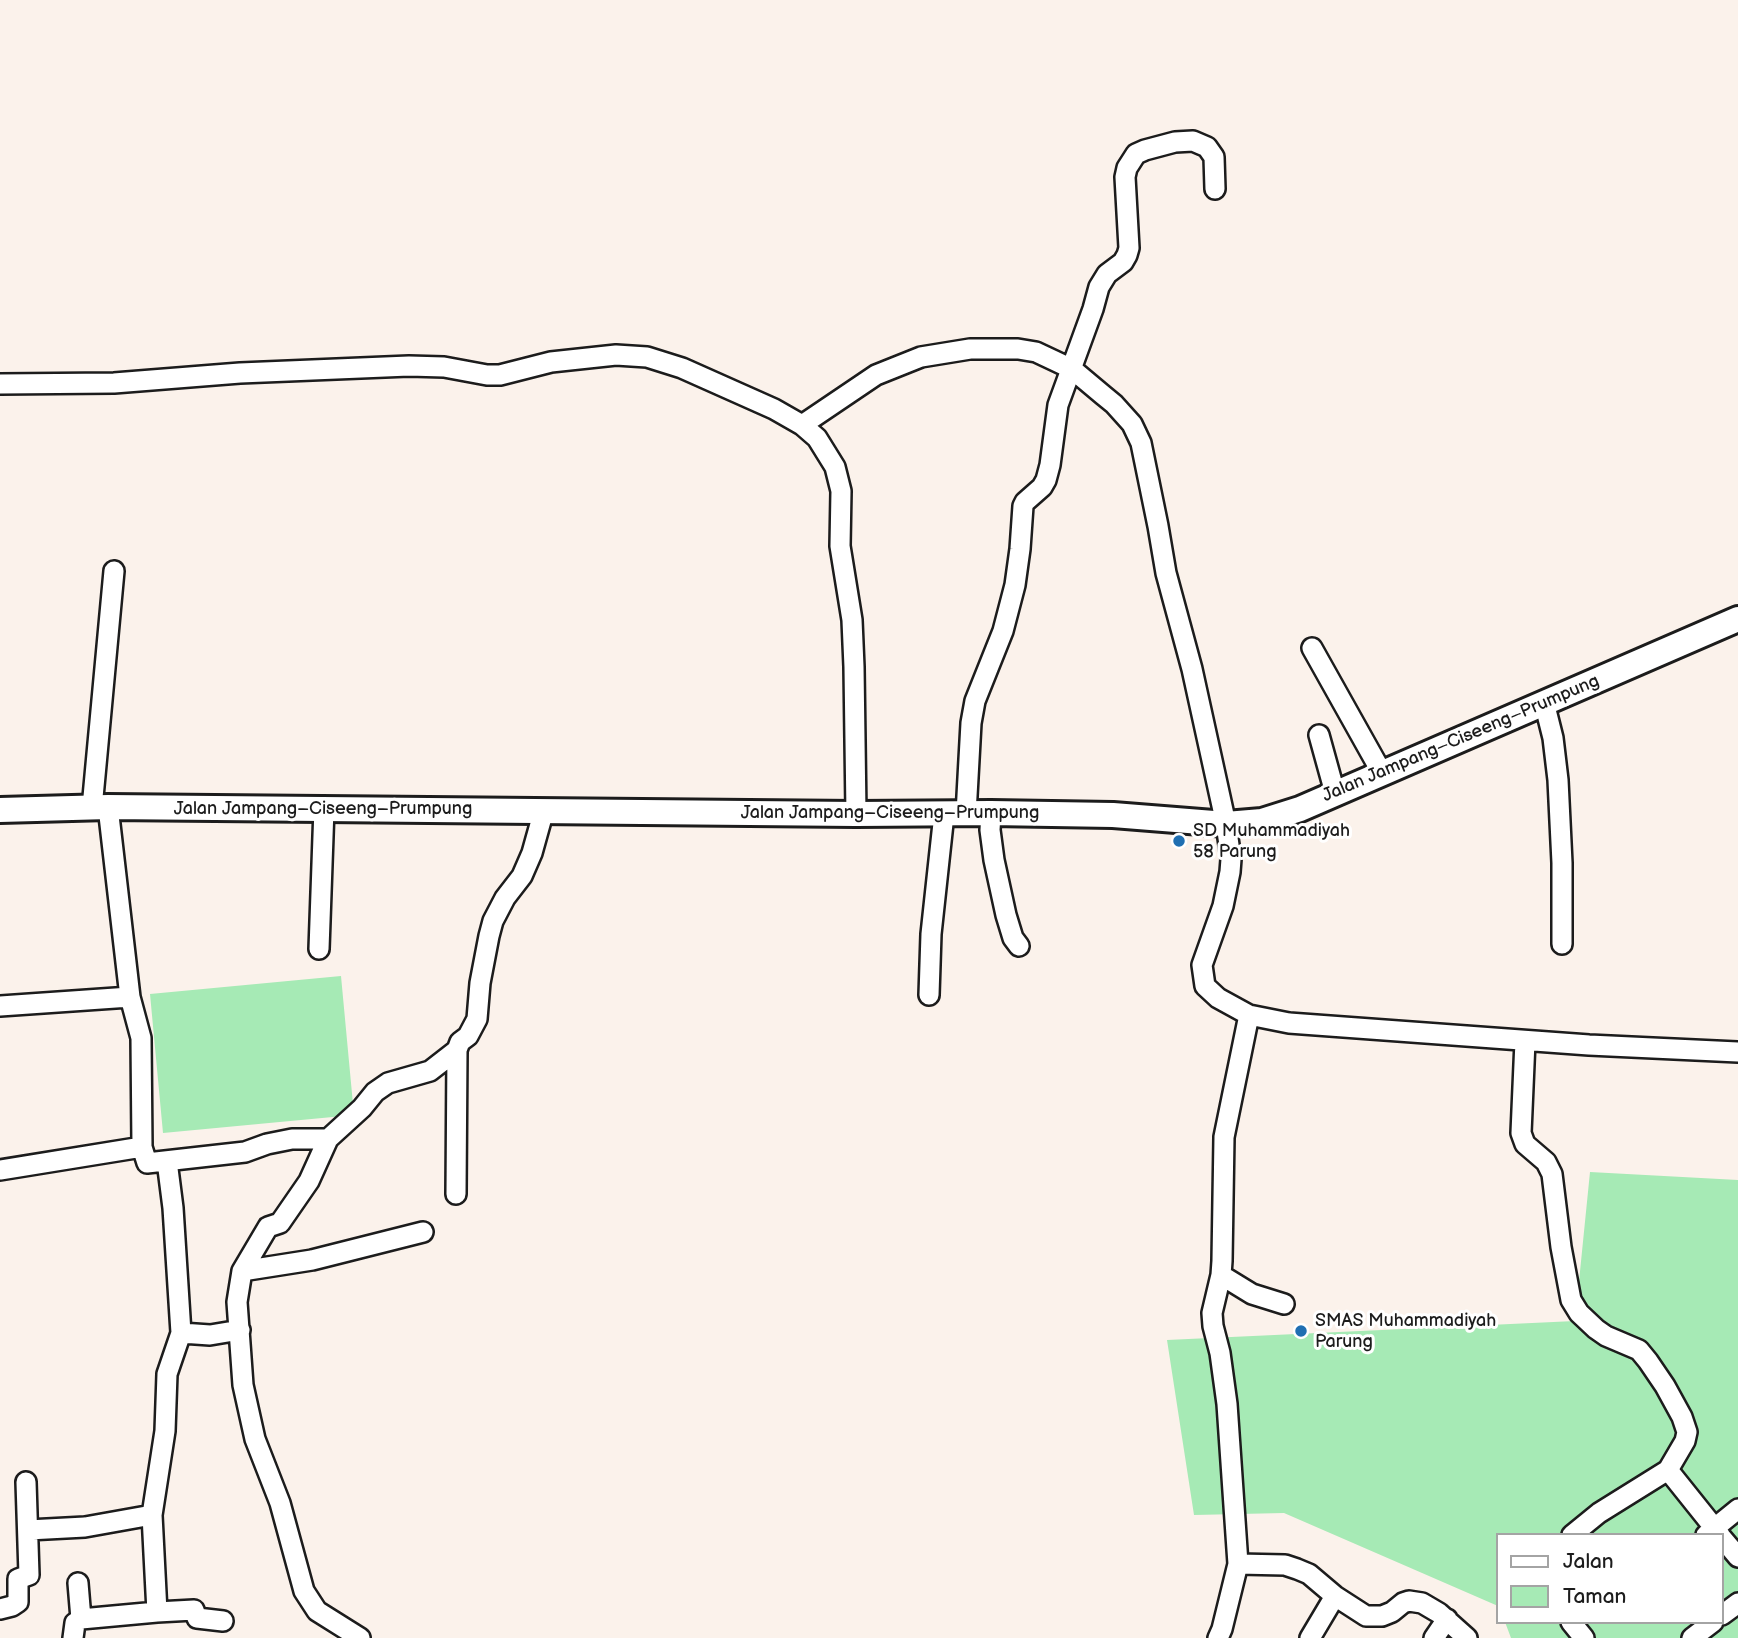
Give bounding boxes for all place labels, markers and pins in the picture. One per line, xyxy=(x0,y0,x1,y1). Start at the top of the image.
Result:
place label: SD Muhammadiyah 58 Parung xyxy=(1193,820,1350,862)
marker: SD Muhammadiyah 58 Parung xyxy=(1171,833,1187,849)
place label: SMAS Muhammadiyah Parung xyxy=(1315,1310,1496,1352)
marker: SMAS Muhammadiyah Parung xyxy=(1293,1323,1309,1339)

